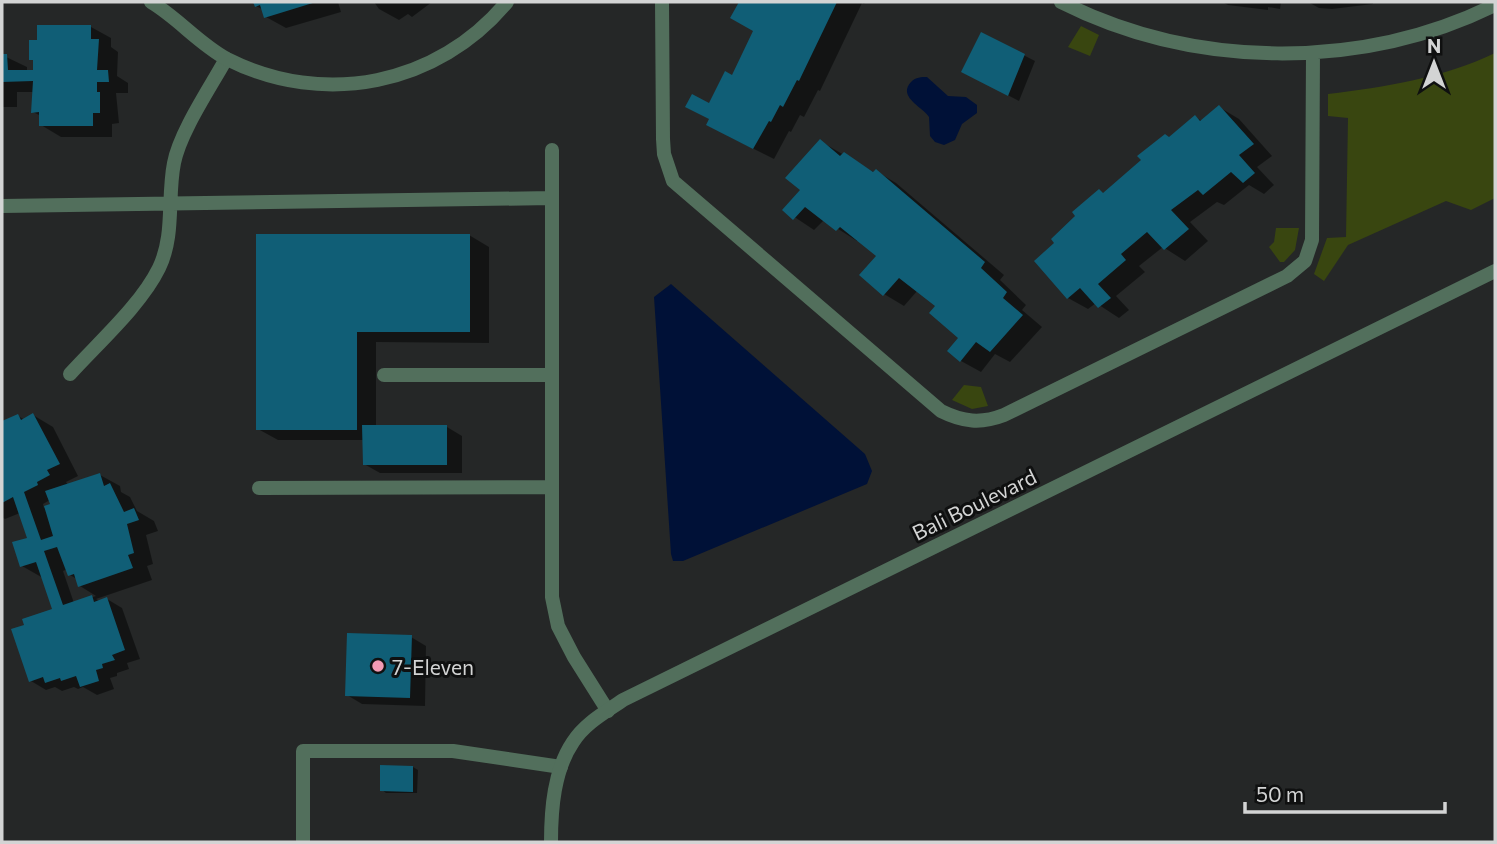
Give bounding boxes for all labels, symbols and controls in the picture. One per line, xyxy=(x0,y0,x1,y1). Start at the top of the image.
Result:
north arrow xyxy=(1399,28,1469,98)
text: N xyxy=(1427,34,1441,57)
street label: Bali Boulevard xyxy=(908,463,1040,545)
place label: 7-Eleven xyxy=(392,654,474,679)
marker: 7-Eleven xyxy=(370,658,386,674)
scale bar xyxy=(1245,770,1444,814)
text: 50 m xyxy=(1256,781,1304,806)

